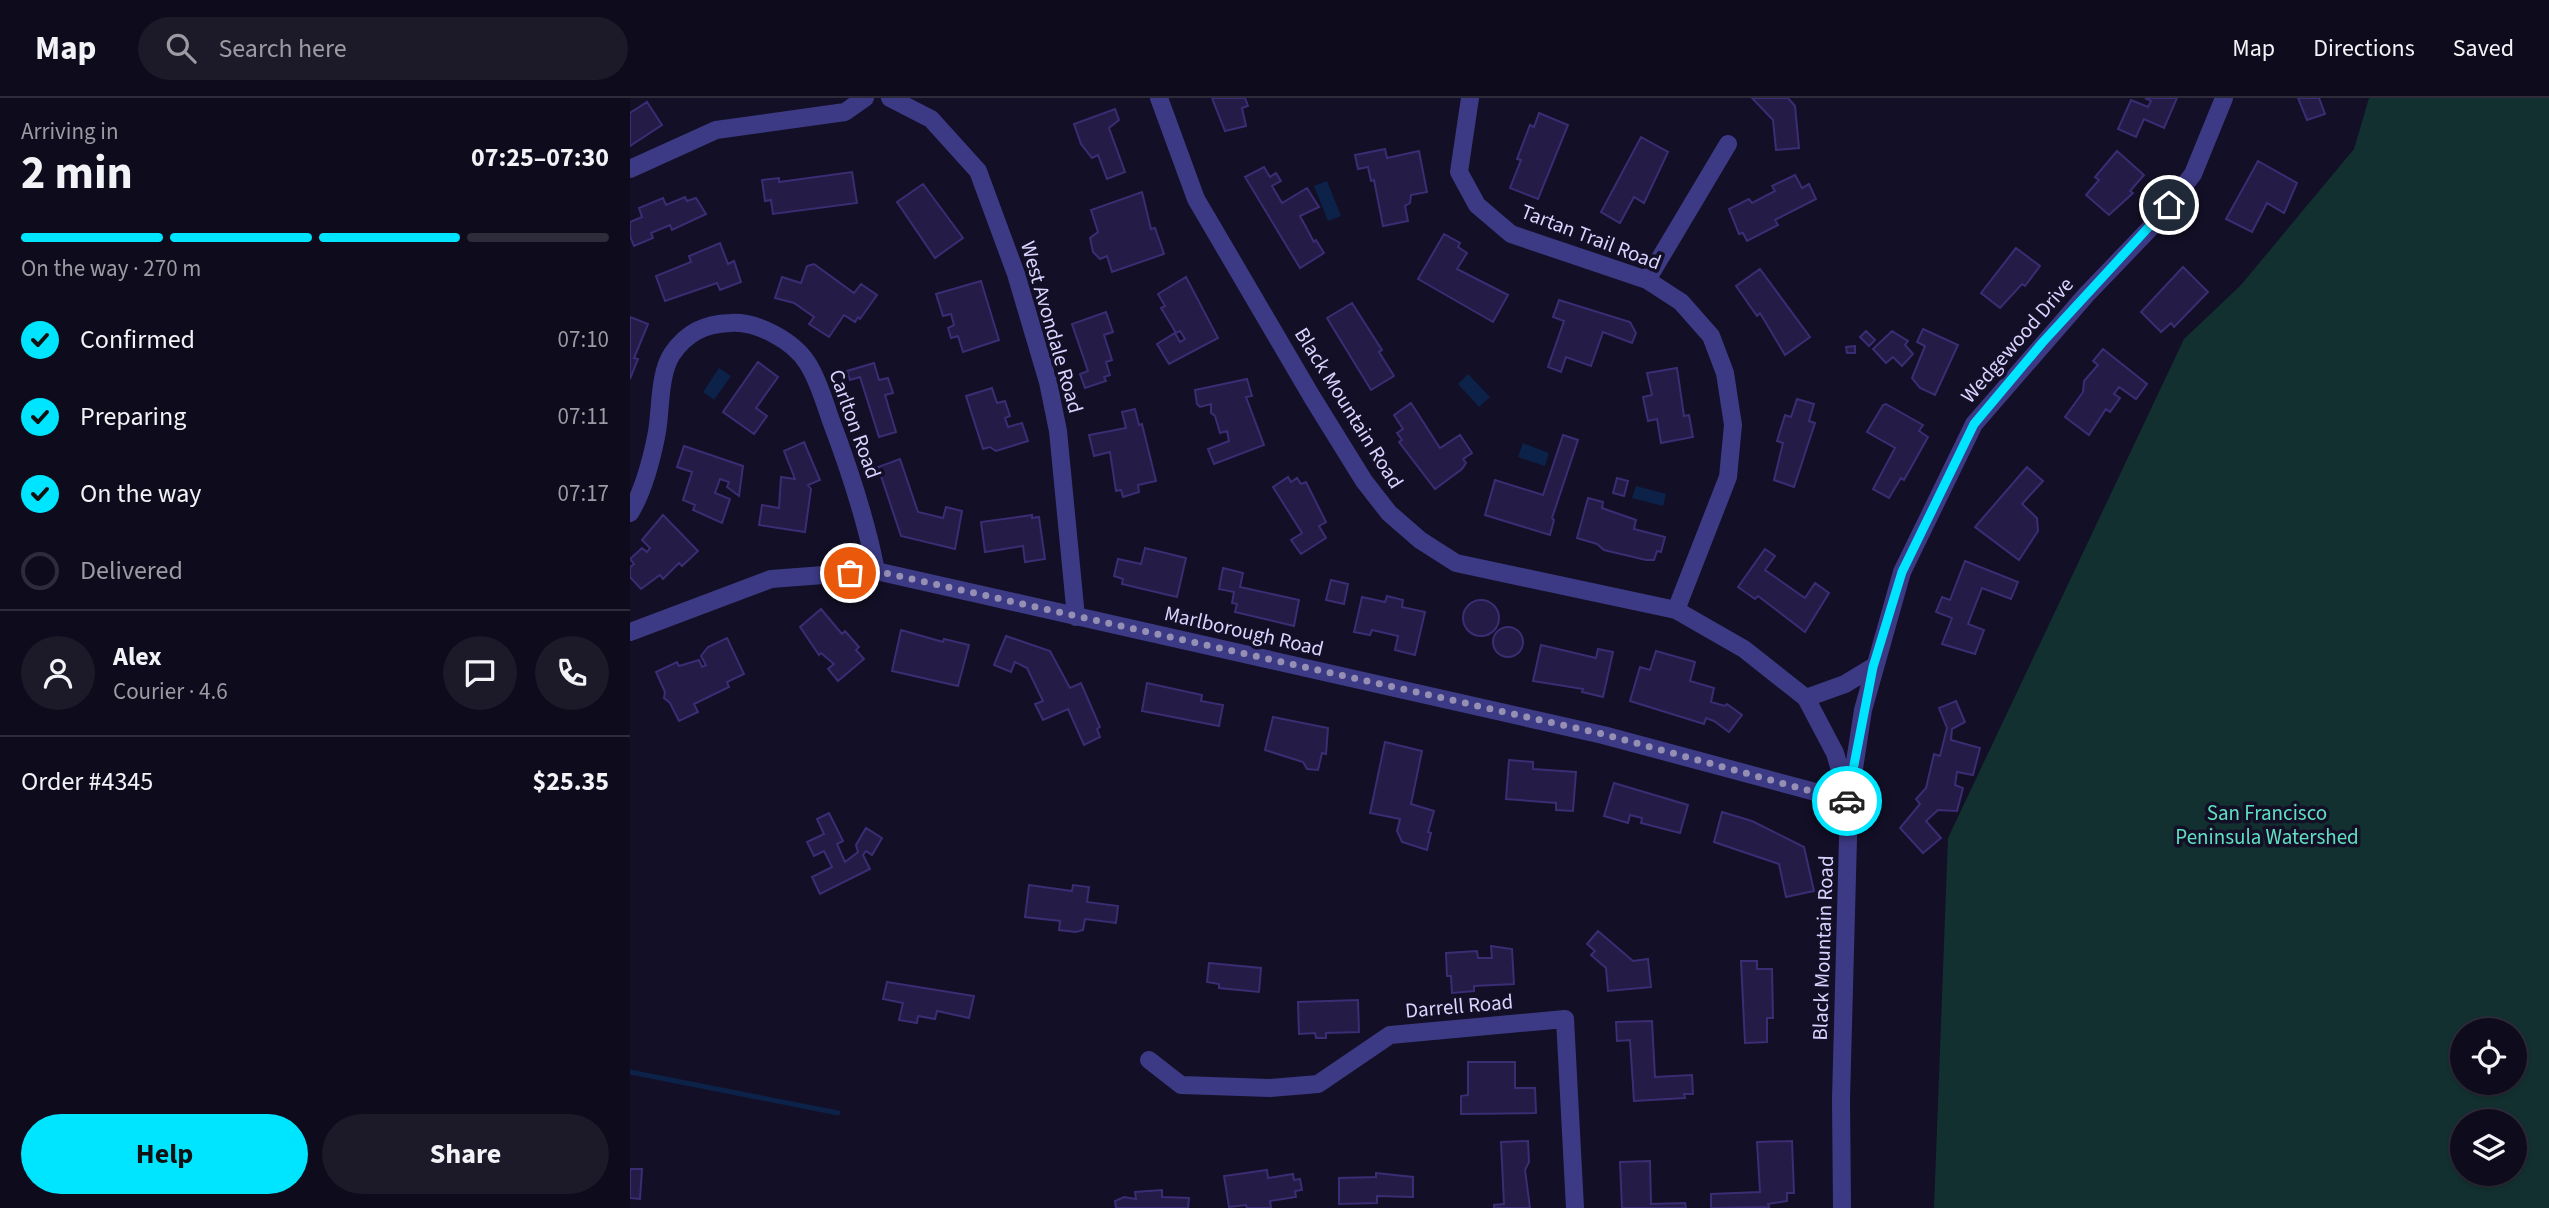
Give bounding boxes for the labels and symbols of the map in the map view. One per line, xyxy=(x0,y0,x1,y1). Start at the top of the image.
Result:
pin xyxy=(2139,175,2199,235)
street label: Tartan Trail Road xyxy=(1517,196,1665,278)
street label: West Avondale Road xyxy=(1013,237,1091,417)
street label: Wedgewood Drive xyxy=(1954,270,2080,410)
street label: Black Mountain Road xyxy=(1287,322,1411,494)
street label: Carlton Road xyxy=(821,365,889,483)
pin xyxy=(820,543,880,603)
street label: Marlborough Road xyxy=(1161,598,1327,664)
courier xyxy=(1812,766,1882,836)
park label: San Francisco Peninsula Watershed xyxy=(2175,798,2359,852)
street label: Black Mountain Road xyxy=(1805,855,1841,1041)
street label: Darrell Road xyxy=(1404,986,1514,1026)

